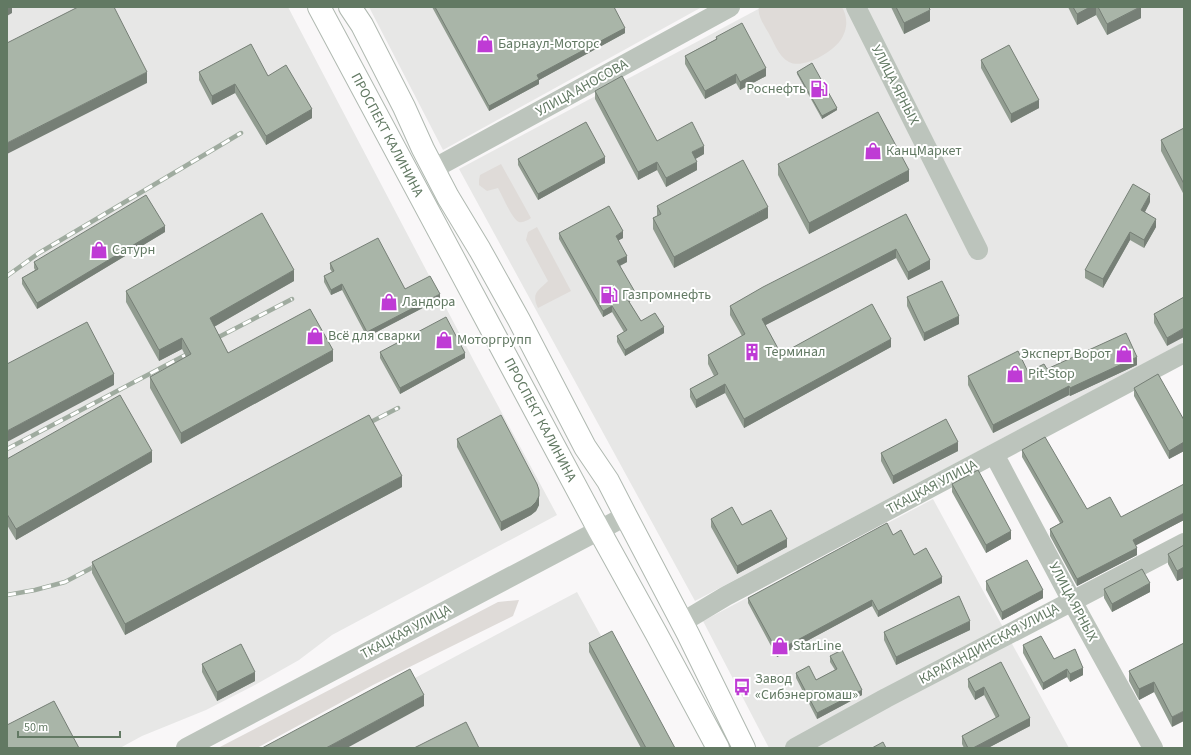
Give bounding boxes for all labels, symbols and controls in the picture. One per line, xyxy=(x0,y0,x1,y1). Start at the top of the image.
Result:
shop icon: Барнаул-Моторс xyxy=(475,34,495,54)
place label: Барнаул-Моторс xyxy=(498,34,600,54)
street label: УЛИЦА ЯРНЫХ xyxy=(866,42,924,128)
street label: УЛИЦА АНОСОВА xyxy=(532,54,632,122)
street label: ПРОСПЕКТ КАЛИНИНА xyxy=(346,69,428,201)
place label: Роснефть xyxy=(746,79,806,99)
fuel station icon: Роснефть xyxy=(809,79,829,99)
shop icon: КанцМаркет xyxy=(863,141,883,161)
place label: КанцМаркет xyxy=(886,141,962,161)
shop icon: Сатурн xyxy=(89,240,109,260)
place label: Сатурн xyxy=(112,240,155,260)
fuel station icon: Газпромнефть xyxy=(599,285,619,305)
place label: Газпромнефть xyxy=(622,285,711,305)
shop icon: Ландора xyxy=(379,292,399,312)
place label: Ландора xyxy=(402,292,455,312)
shop icon: Всё для сварки xyxy=(305,326,325,346)
place label: Всё для сварки xyxy=(328,326,420,346)
shop icon: Моторгрупп xyxy=(434,330,454,350)
place label: Моторгрупп xyxy=(457,330,532,350)
building icon: Терминал xyxy=(742,342,762,362)
place label: Терминал xyxy=(765,342,825,362)
place label: Эксперт Ворот xyxy=(1021,344,1112,364)
shop icon: Эксперт Ворот xyxy=(1114,344,1134,364)
street label: ПРОСПЕКТ КАЛИНИНА xyxy=(499,354,581,486)
shop icon: Pit-Stop xyxy=(1005,364,1025,384)
place label: Pit-Stop xyxy=(1028,364,1075,384)
street label: ТКАЦКАЯ УЛИЦА xyxy=(883,455,981,519)
street label: УЛИЦА ЯРНЫХ xyxy=(1044,559,1102,645)
street label: КАРАГАНДИНСКАЯ УЛИЦА xyxy=(915,598,1063,689)
street label: ТКАЦКАЯ УЛИЦА xyxy=(357,600,455,664)
shop icon: StarLine xyxy=(770,636,790,656)
place label: StarLine xyxy=(793,636,841,656)
place label: Завод «Сибэнергомаш» xyxy=(755,669,858,705)
bus stop icon: Завод «Сибэнергомаш» xyxy=(732,677,752,697)
scale bar xyxy=(18,713,120,739)
text: 50 m xyxy=(24,719,48,736)

